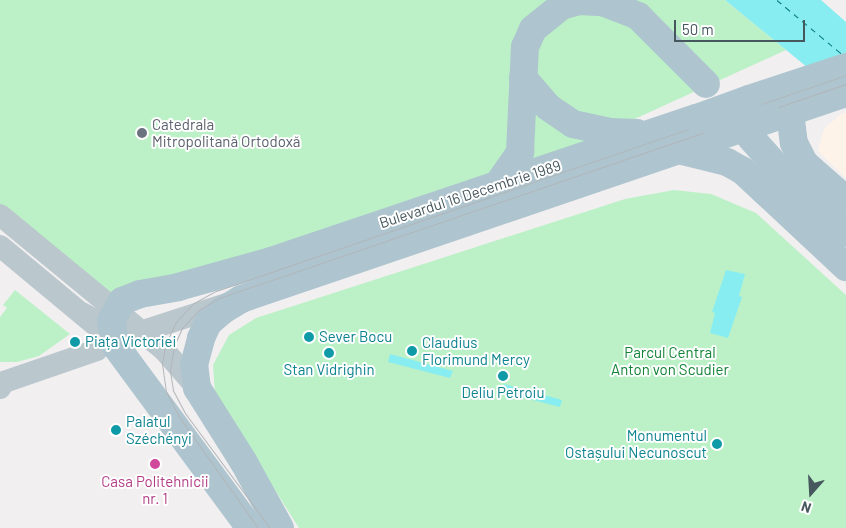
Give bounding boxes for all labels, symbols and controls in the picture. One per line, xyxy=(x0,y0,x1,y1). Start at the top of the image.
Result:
scale bar xyxy=(676,10,807,42)
text: 50 m xyxy=(682,20,714,38)
place label: Catedrala Mitropolitană Ortodoxă xyxy=(152,115,300,150)
marker: Catedrala Mitropolitană Ortodoxă xyxy=(136,127,148,139)
street label: Bulevardul 16 Decembrie 1989 xyxy=(377,156,563,232)
place label: Sever Bocu xyxy=(319,328,392,346)
marker: Sever Bocu xyxy=(303,331,315,343)
place label: Piața Victoriei xyxy=(85,333,176,351)
place label: Claudius Florimund Mercy xyxy=(422,333,530,368)
marker: Piața Victoriei xyxy=(69,336,81,348)
park label: Parcul Central Anton von Scudier xyxy=(611,343,729,378)
marker: Claudius Florimund Mercy xyxy=(406,345,418,357)
marker: Stan Vidrighin xyxy=(323,347,335,359)
place label: Stan Vidrighin xyxy=(283,361,375,379)
marker: Deliu Petroiu xyxy=(497,370,509,382)
place label: Deliu Petroiu xyxy=(462,384,544,402)
place label: Palatul Széchényi xyxy=(126,412,192,447)
marker: Palatul Széchényi xyxy=(110,424,122,436)
place label: Monumentul Ostașului Necunoscut xyxy=(565,426,707,461)
marker: Monumentul Ostașului Necunoscut xyxy=(711,438,723,450)
marker: Casa Politehnicii nr. 1 xyxy=(149,458,161,470)
north arrow xyxy=(786,468,836,518)
place label: Casa Politehnicii nr. 1 xyxy=(101,472,209,507)
text: N xyxy=(799,498,813,517)

